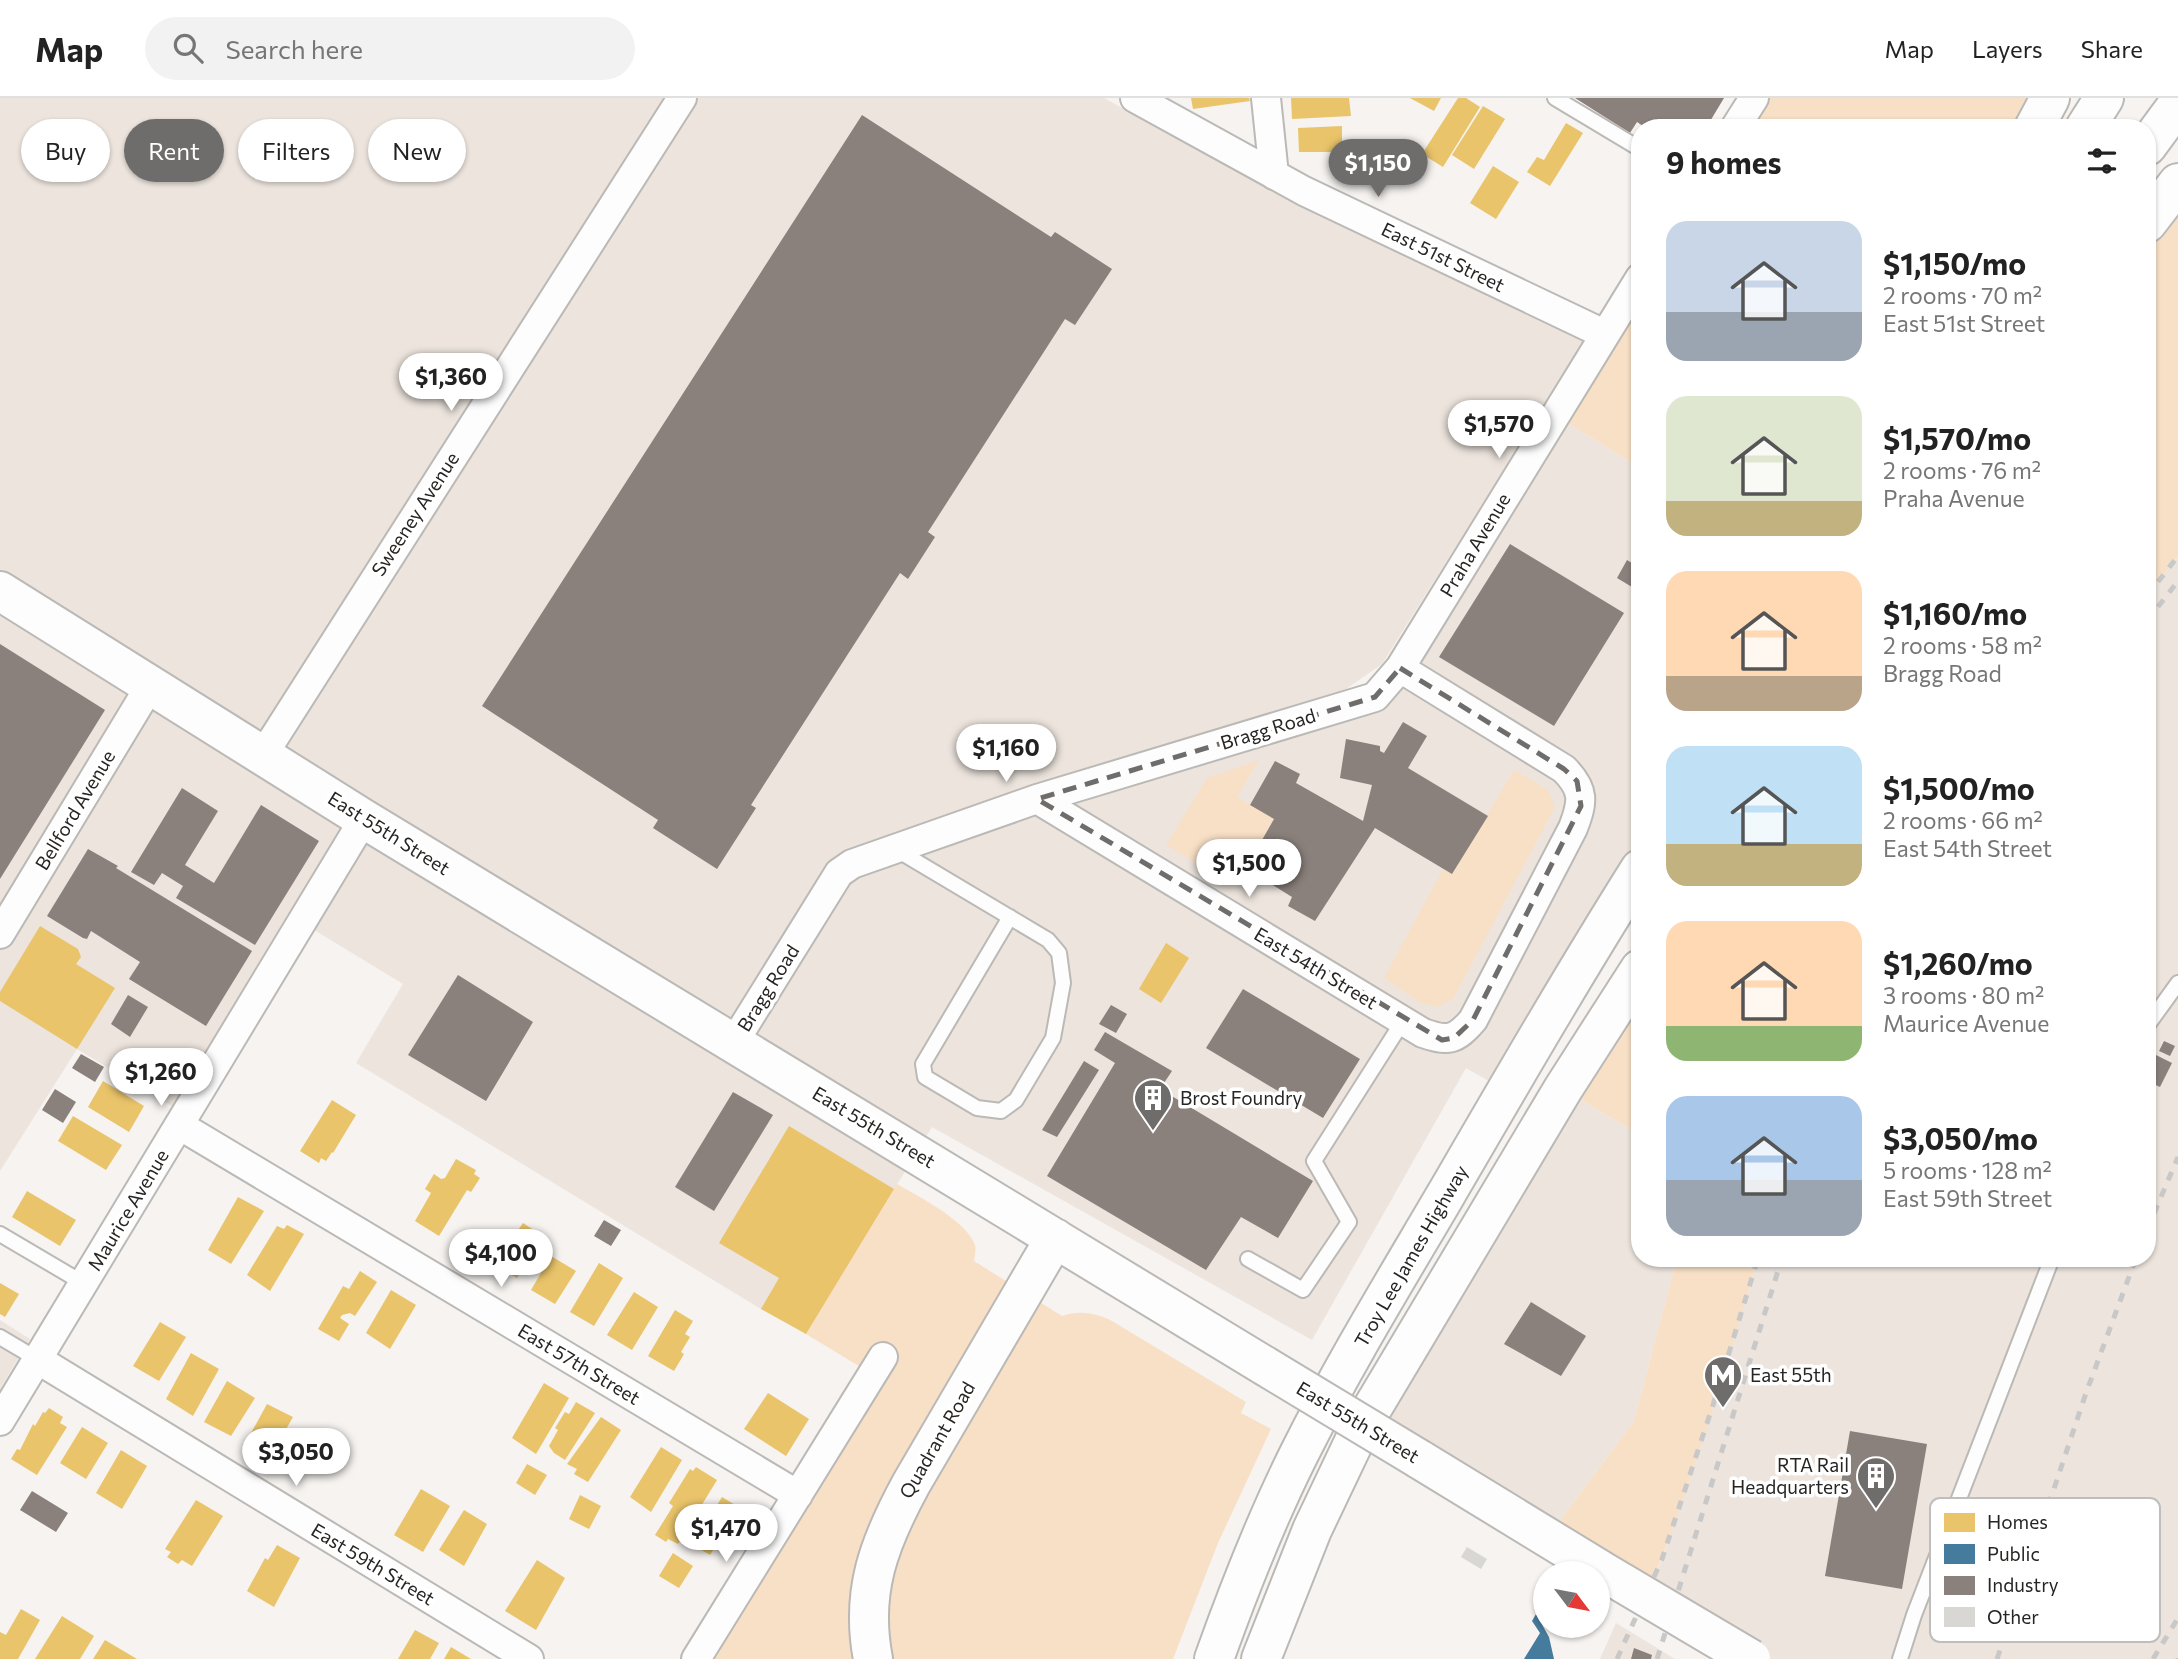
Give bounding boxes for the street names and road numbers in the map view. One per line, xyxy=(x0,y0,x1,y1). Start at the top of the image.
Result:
street label: East 51st Street xyxy=(1378,217,1509,296)
street label: Sweeney Avenue xyxy=(366,447,463,580)
street label: Praha Avenue xyxy=(1435,489,1515,601)
street label: Bragg Road xyxy=(1218,703,1318,754)
street label: Bellford Avenue xyxy=(30,746,119,874)
street label: East 55th Street xyxy=(324,786,455,879)
street label: East 54th Street xyxy=(1251,922,1382,1013)
street label: Bragg Road xyxy=(732,940,803,1035)
street label: East 55th Street xyxy=(809,1081,940,1172)
street label: Maurice Avenue xyxy=(82,1145,173,1275)
street label: Troy Lee James Highway xyxy=(1349,1161,1472,1351)
street label: East 57th Street xyxy=(514,1318,645,1409)
street label: East 55th Street xyxy=(1293,1376,1424,1467)
street label: Quadrant Road xyxy=(894,1377,979,1502)
street label: East 59th Street xyxy=(307,1518,439,1610)

